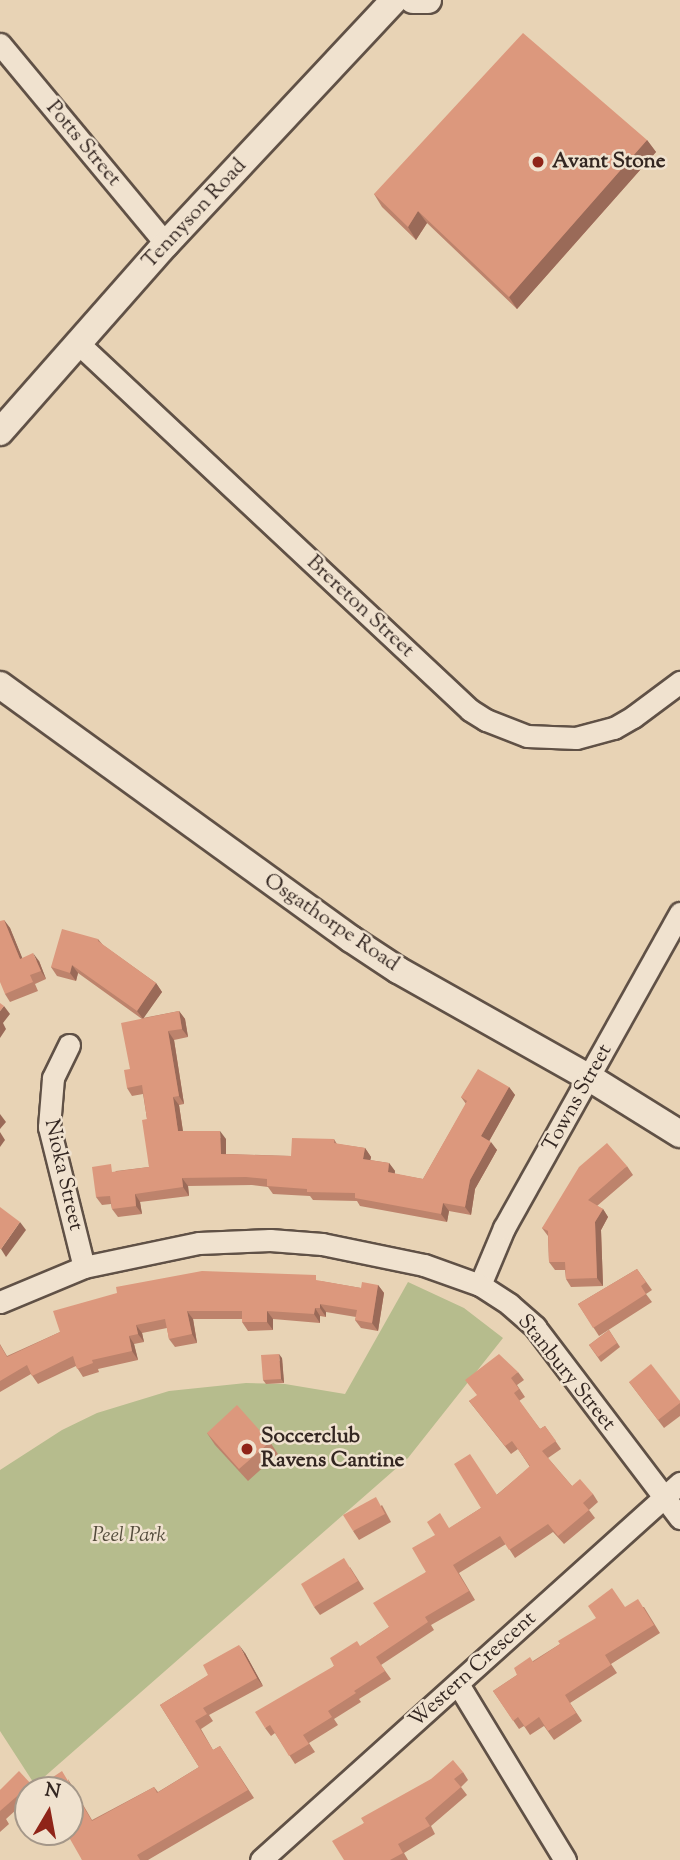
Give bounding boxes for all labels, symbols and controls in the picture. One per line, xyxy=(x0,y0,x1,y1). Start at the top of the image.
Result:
street label: Potts Street xyxy=(40,96,126,192)
place label: Avant Stone xyxy=(552,149,666,175)
street label: Tennyson Road xyxy=(138,154,252,274)
marker: Avant Stone xyxy=(530,154,546,170)
street label: Brereton Street xyxy=(301,551,419,663)
street label: Osgathorpe Road xyxy=(259,868,403,978)
street label: Towns Street xyxy=(538,1040,618,1156)
street label: Nioka Street xyxy=(38,1117,88,1233)
street label: Stanbury Street xyxy=(511,1310,621,1436)
place label: Soccerclub Ravens Cantine xyxy=(261,1424,404,1474)
marker: Soccerclub Ravens Cantine xyxy=(239,1441,255,1457)
park label: Peel Park xyxy=(92,1523,166,1549)
street label: Western Crescent xyxy=(404,1606,542,1734)
north arrow xyxy=(14,1776,84,1846)
text: N xyxy=(43,1777,62,1806)

